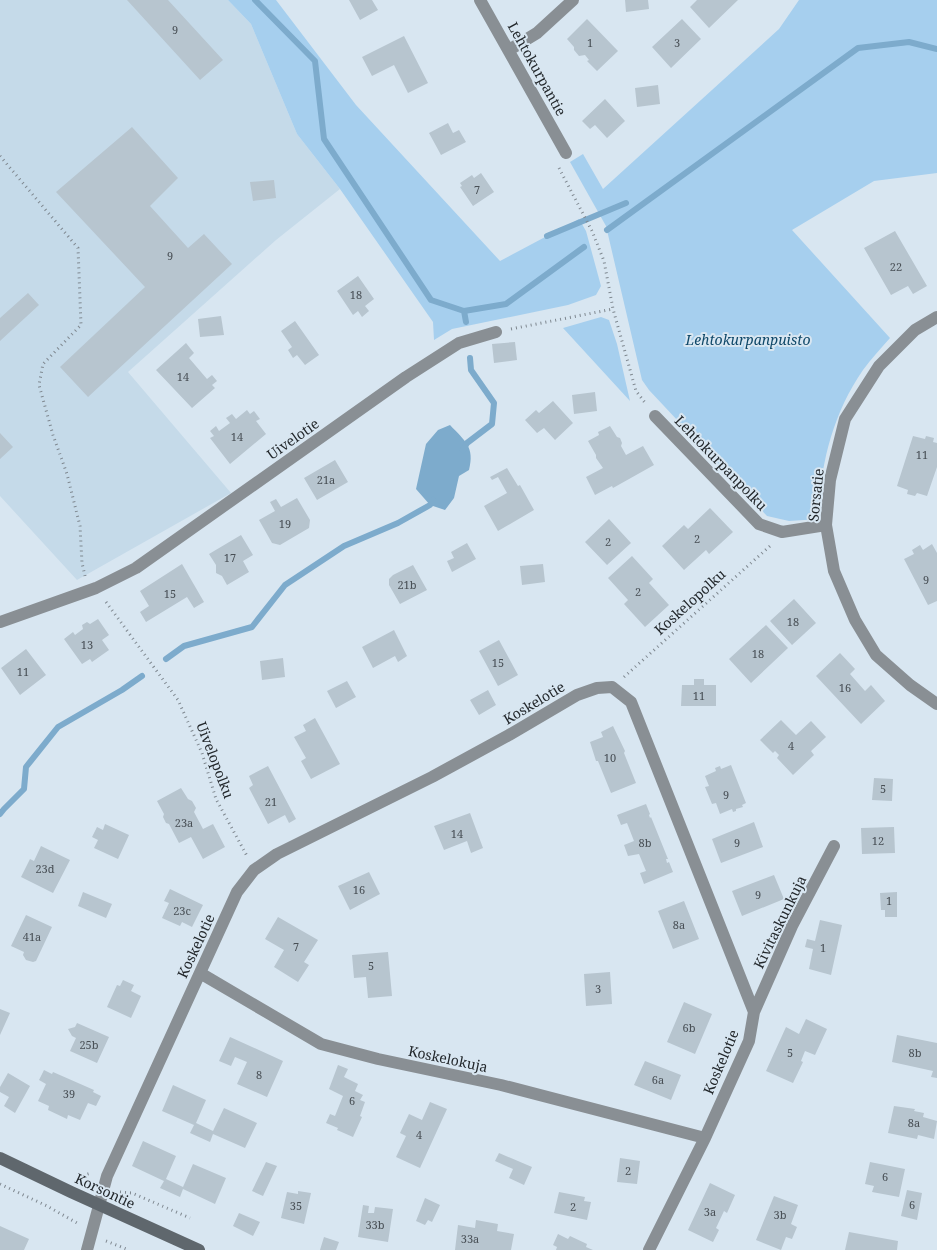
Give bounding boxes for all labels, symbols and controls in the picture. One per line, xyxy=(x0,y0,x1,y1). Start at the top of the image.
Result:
street label: Lehtokurpantie xyxy=(504,19,571,119)
house number: 9 xyxy=(172,22,178,37)
house number: 1 xyxy=(587,35,593,50)
house number: 3 xyxy=(674,35,680,50)
house number: 7 xyxy=(474,182,480,197)
house number: 9 xyxy=(167,248,173,263)
house number: 22 xyxy=(890,259,902,274)
house number: 18 xyxy=(350,287,362,302)
park label: Lehtokurpanpuisto xyxy=(684,330,811,349)
house number: 14 xyxy=(177,369,189,384)
street label: Lehtokurpanpolku xyxy=(671,411,772,514)
street label: Uivelotie xyxy=(263,414,323,463)
house number: 14 xyxy=(231,429,243,444)
house number: 11 xyxy=(916,447,928,462)
street label: Sorsatie xyxy=(803,467,828,522)
house number: 21a xyxy=(317,472,335,487)
house number: 19 xyxy=(279,516,291,531)
house number: 2 xyxy=(694,531,700,546)
house number: 2 xyxy=(605,534,611,549)
house number: 17 xyxy=(224,550,236,565)
street label: Koskelopolku xyxy=(650,564,729,639)
house number: 9 xyxy=(923,572,929,587)
house number: 21b xyxy=(397,577,417,592)
house number: 2 xyxy=(635,584,641,599)
house number: 15 xyxy=(164,586,176,601)
house number: 18 xyxy=(787,614,799,629)
house number: 13 xyxy=(81,637,93,652)
house number: 18 xyxy=(752,646,764,661)
house number: 15 xyxy=(492,655,504,670)
house number: 11 xyxy=(17,664,29,679)
street label: Koskelotie xyxy=(499,677,568,728)
house number: 16 xyxy=(839,680,851,695)
house number: 11 xyxy=(693,688,705,703)
street label: Uivelopolku xyxy=(192,719,239,801)
house number: 4 xyxy=(788,738,794,753)
house number: 10 xyxy=(604,750,616,765)
house number: 5 xyxy=(880,781,886,796)
house number: 9 xyxy=(723,787,729,802)
house number: 21 xyxy=(265,794,277,809)
house number: 23a xyxy=(175,815,193,830)
house number: 14 xyxy=(451,826,463,841)
house number: 12 xyxy=(872,833,884,848)
house number: 8b xyxy=(639,835,652,850)
house number: 9 xyxy=(734,835,740,850)
house number: 23d xyxy=(35,861,55,876)
street label: Kivitaskunkuja xyxy=(749,872,810,971)
house number: 16 xyxy=(353,882,365,897)
house number: 9 xyxy=(755,887,761,902)
house number: 1 xyxy=(886,893,892,908)
house number: 23c xyxy=(173,903,191,918)
street label: Koskelotie xyxy=(172,911,219,981)
house number: 8a xyxy=(673,917,685,932)
house number: 41a xyxy=(23,929,41,944)
house number: 7 xyxy=(293,939,299,954)
house number: 1 xyxy=(820,940,826,955)
house number: 5 xyxy=(368,958,374,973)
house number: 3 xyxy=(595,981,601,996)
house number: 6b xyxy=(683,1020,696,1035)
street label: Koskelotie xyxy=(698,1027,743,1097)
house number: 25b xyxy=(79,1037,99,1052)
street label: Koskelokuja xyxy=(407,1041,490,1076)
house number: 5 xyxy=(787,1045,793,1060)
house number: 8b xyxy=(909,1045,922,1060)
house number: 8 xyxy=(256,1067,262,1082)
house number: 6a xyxy=(652,1072,664,1087)
house number: 39 xyxy=(63,1086,75,1101)
house number: 6 xyxy=(349,1093,355,1108)
house number: 8a xyxy=(908,1115,920,1130)
house number: 4 xyxy=(416,1127,422,1142)
house number: 2 xyxy=(625,1163,631,1178)
street label: Korsontie xyxy=(72,1168,138,1213)
house number: 6 xyxy=(882,1169,888,1184)
house number: 6 xyxy=(909,1197,915,1212)
house number: 35 xyxy=(290,1198,302,1213)
house number: 2 xyxy=(570,1199,576,1214)
house number: 3a xyxy=(704,1204,716,1219)
house number: 3b xyxy=(774,1207,787,1222)
house number: 33b xyxy=(365,1217,385,1232)
house number: 33a xyxy=(461,1231,479,1246)

